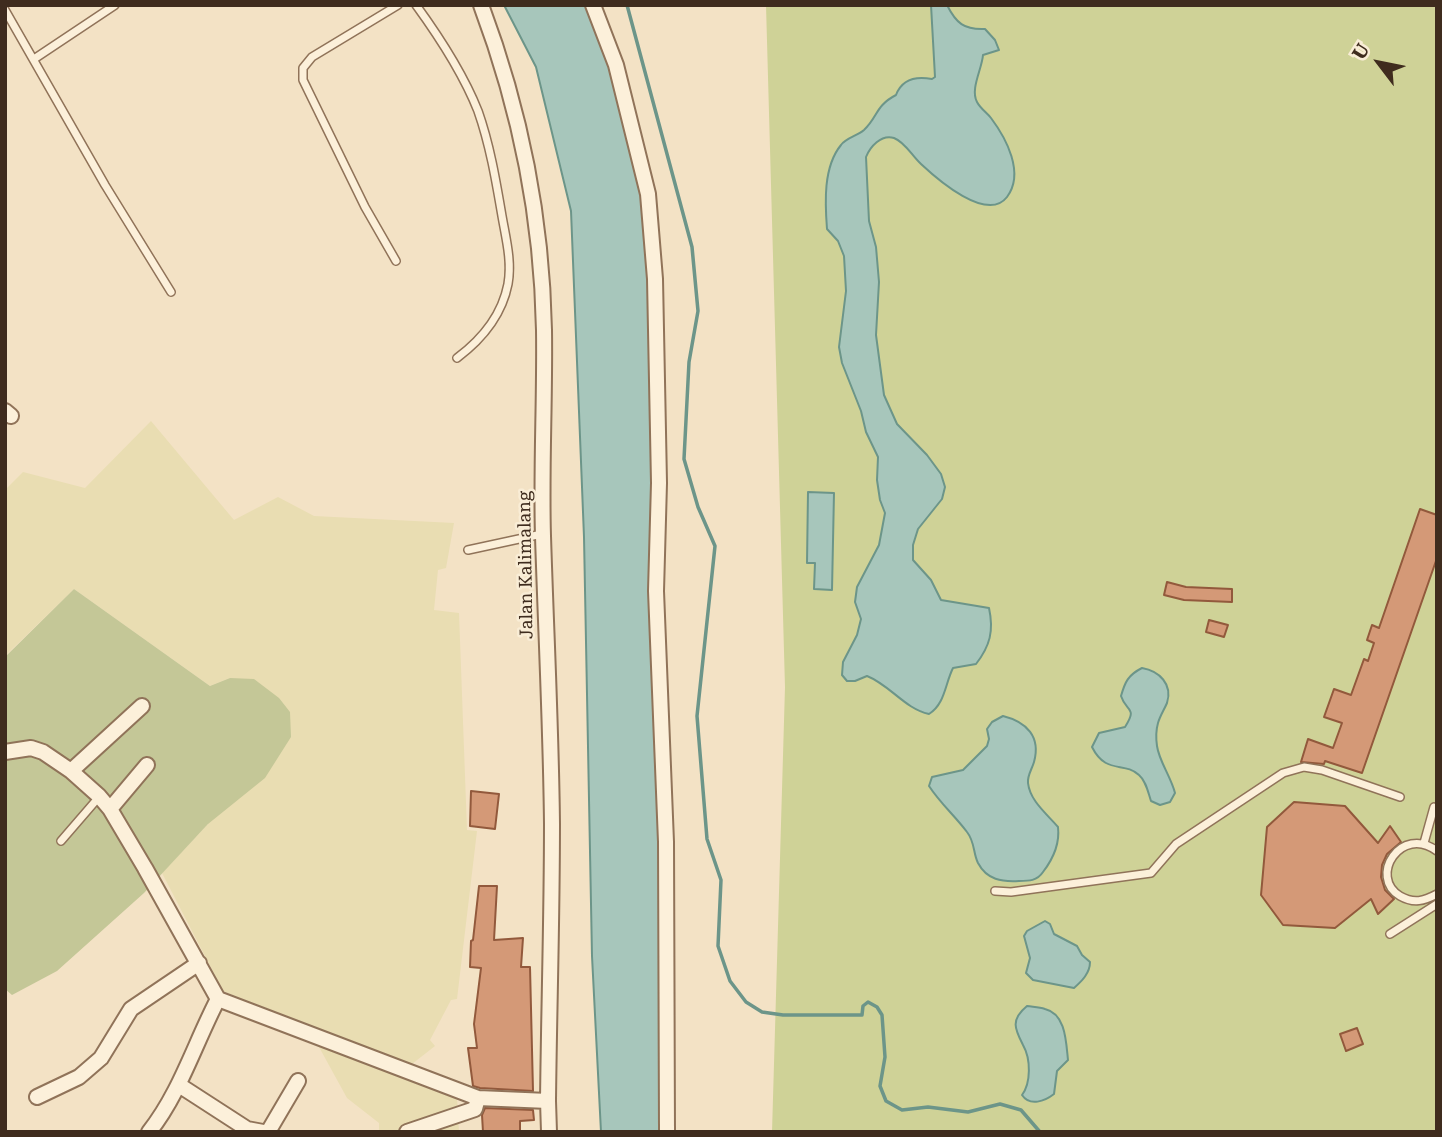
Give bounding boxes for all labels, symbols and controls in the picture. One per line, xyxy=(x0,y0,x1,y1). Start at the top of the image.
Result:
north arrow xyxy=(1344,28,1414,98)
text: U xyxy=(1347,39,1374,64)
street label: Jalan Kalimalang xyxy=(514,491,538,639)

